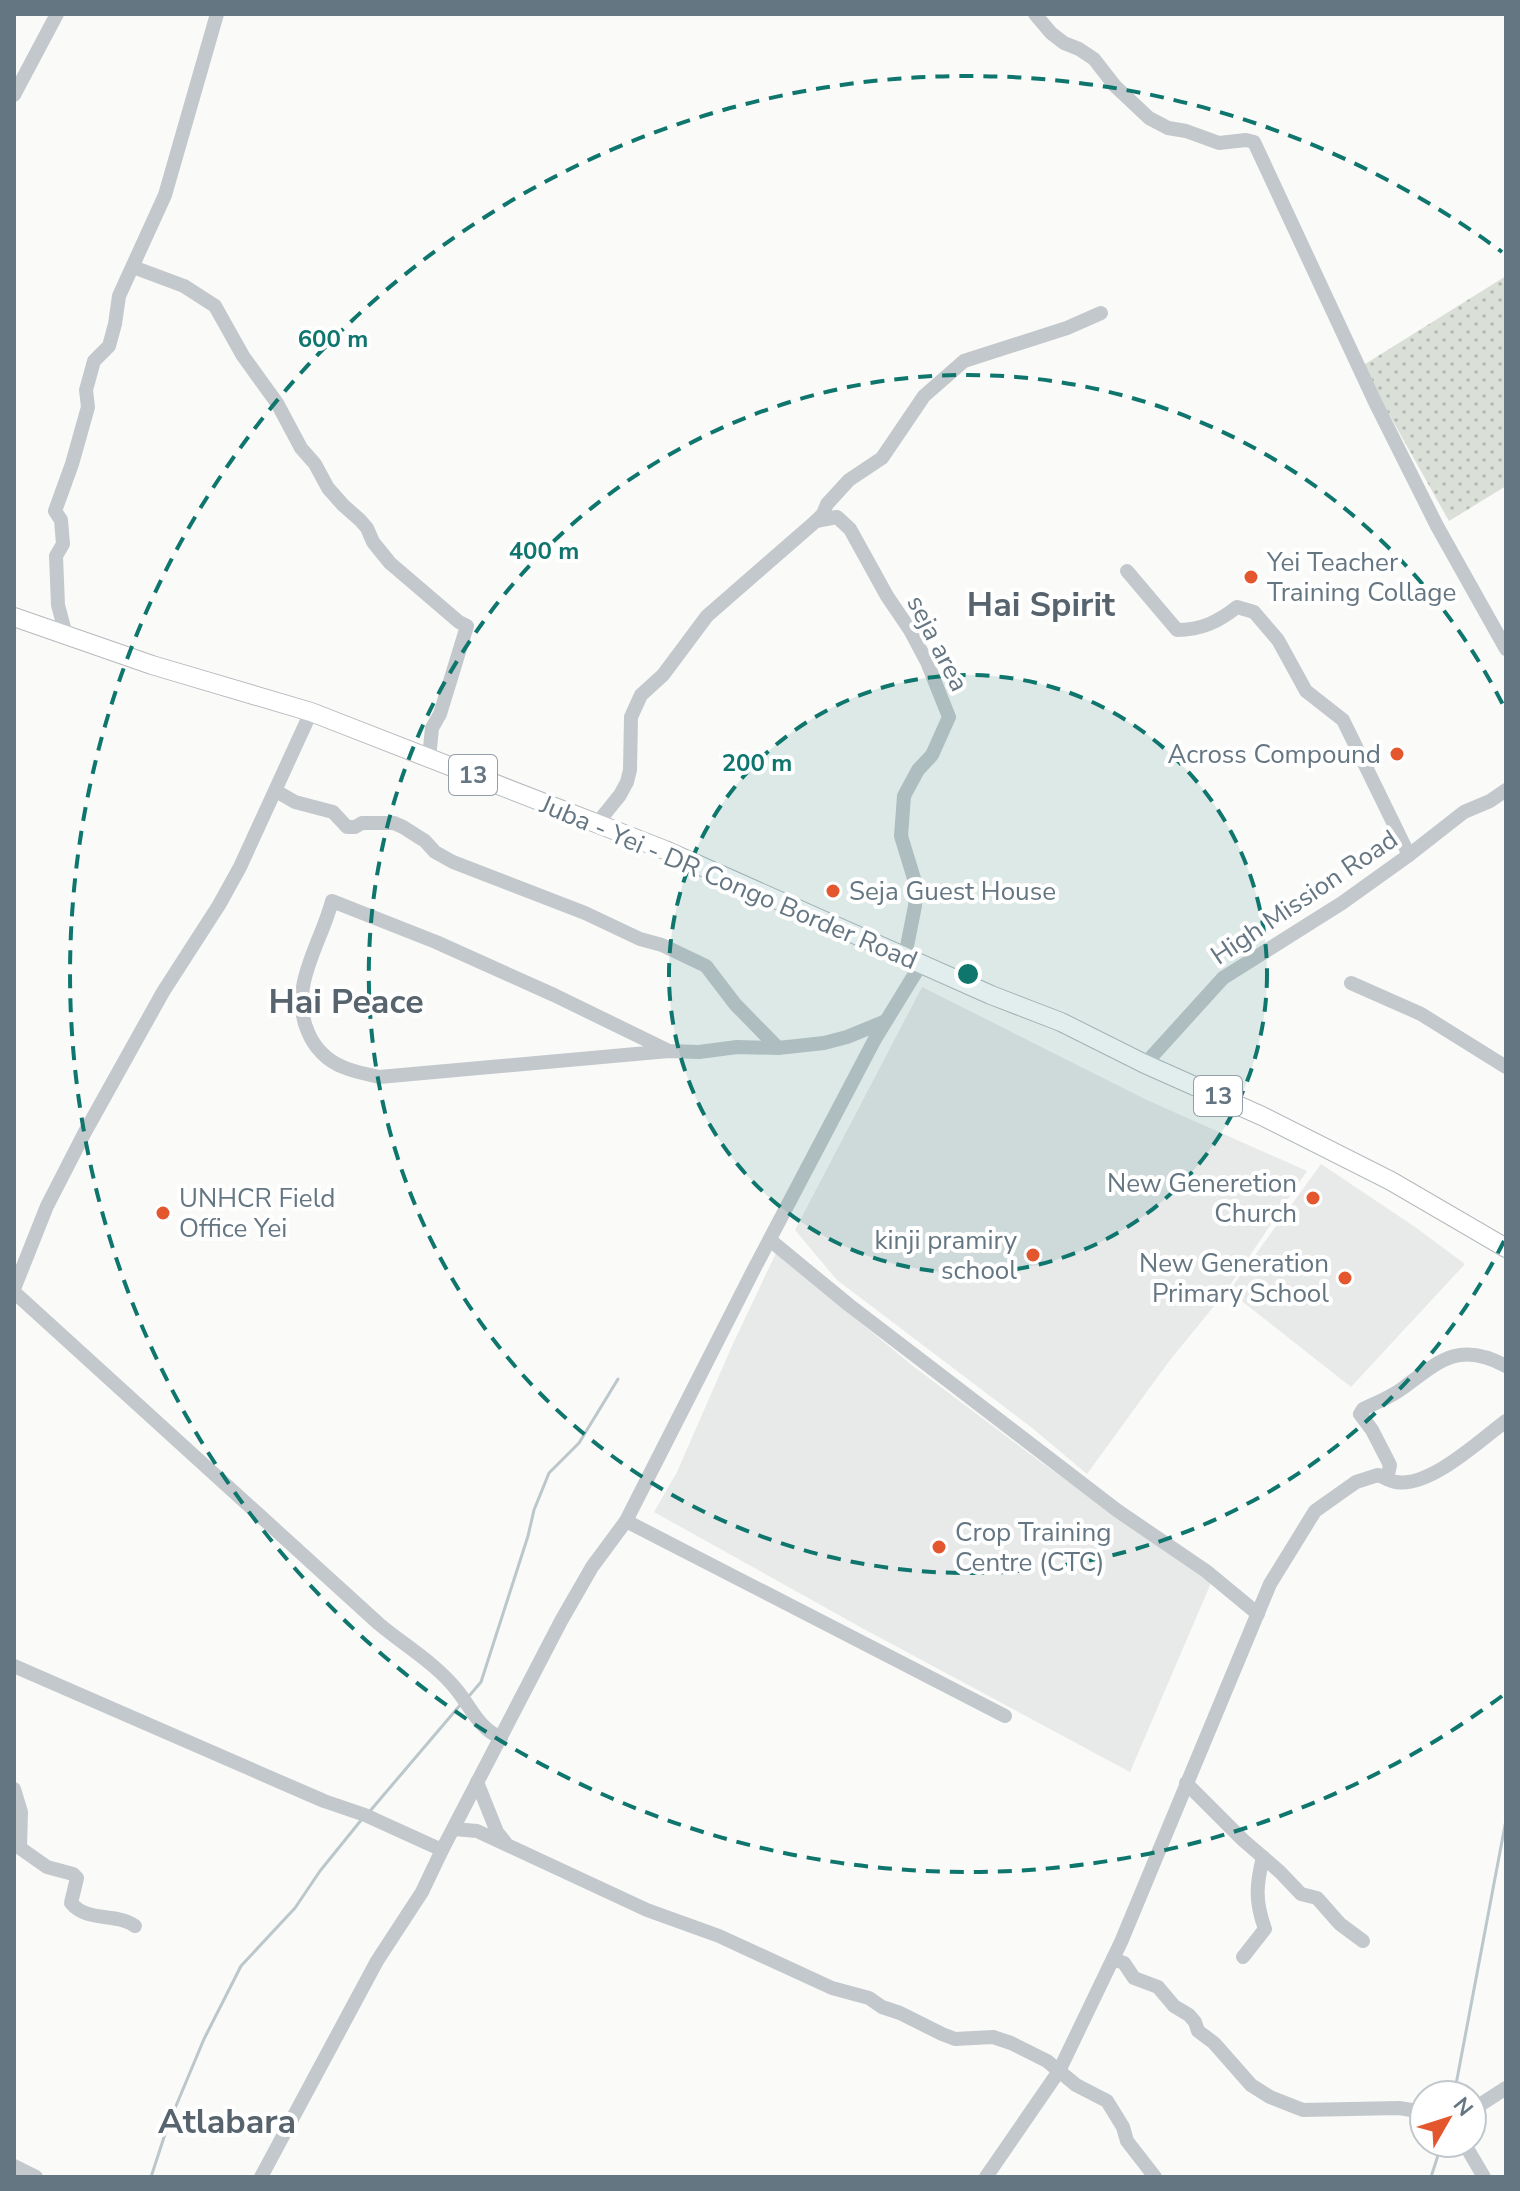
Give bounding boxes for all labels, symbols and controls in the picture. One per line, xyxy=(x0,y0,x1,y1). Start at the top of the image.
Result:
text: 600 m xyxy=(298,323,368,355)
text: 400 m xyxy=(509,535,579,567)
place label: Yei Teacher Training Collage xyxy=(1266,545,1456,610)
marker: Yei Teacher Training Collage xyxy=(1242,568,1260,586)
district label: Hai Spirit xyxy=(967,582,1116,628)
street label: seja area xyxy=(898,589,977,697)
place label: Across Compound xyxy=(1167,737,1381,772)
marker: Across Compound xyxy=(1388,745,1406,763)
text: 200 m xyxy=(722,747,792,779)
road number: 13 xyxy=(449,755,497,795)
street label: Juba - Yei - DR Congo Border Road xyxy=(534,787,923,978)
street label: High Mission Road xyxy=(1204,822,1405,973)
place label: Seja Guest House xyxy=(849,874,1056,909)
marker: Seja Guest House xyxy=(824,882,842,900)
centre of rings xyxy=(954,960,982,988)
district label: Hai Peace xyxy=(268,979,424,1025)
road number: 13 xyxy=(1194,1076,1242,1116)
place label: New Generetion Church xyxy=(1107,1166,1297,1231)
place label: UNHCR Field Office Yei xyxy=(179,1181,335,1246)
marker: New Generetion Church xyxy=(1304,1189,1322,1207)
marker: UNHCR Field Office Yei xyxy=(154,1204,172,1222)
place label: kinji pramiry school xyxy=(874,1223,1018,1288)
marker: kinji pramiry school xyxy=(1024,1246,1042,1264)
place label: New Generation Primary School xyxy=(1139,1246,1329,1311)
marker: New Generation Primary School xyxy=(1336,1269,1354,1287)
place label: Crop Training Centre (CTC) xyxy=(955,1515,1111,1580)
marker: Crop Training Centre (CTC) xyxy=(930,1538,948,1556)
north arrow xyxy=(1408,2079,1488,2159)
text: N xyxy=(1446,2091,1480,2123)
district label: Atlabara xyxy=(158,2099,296,2145)

